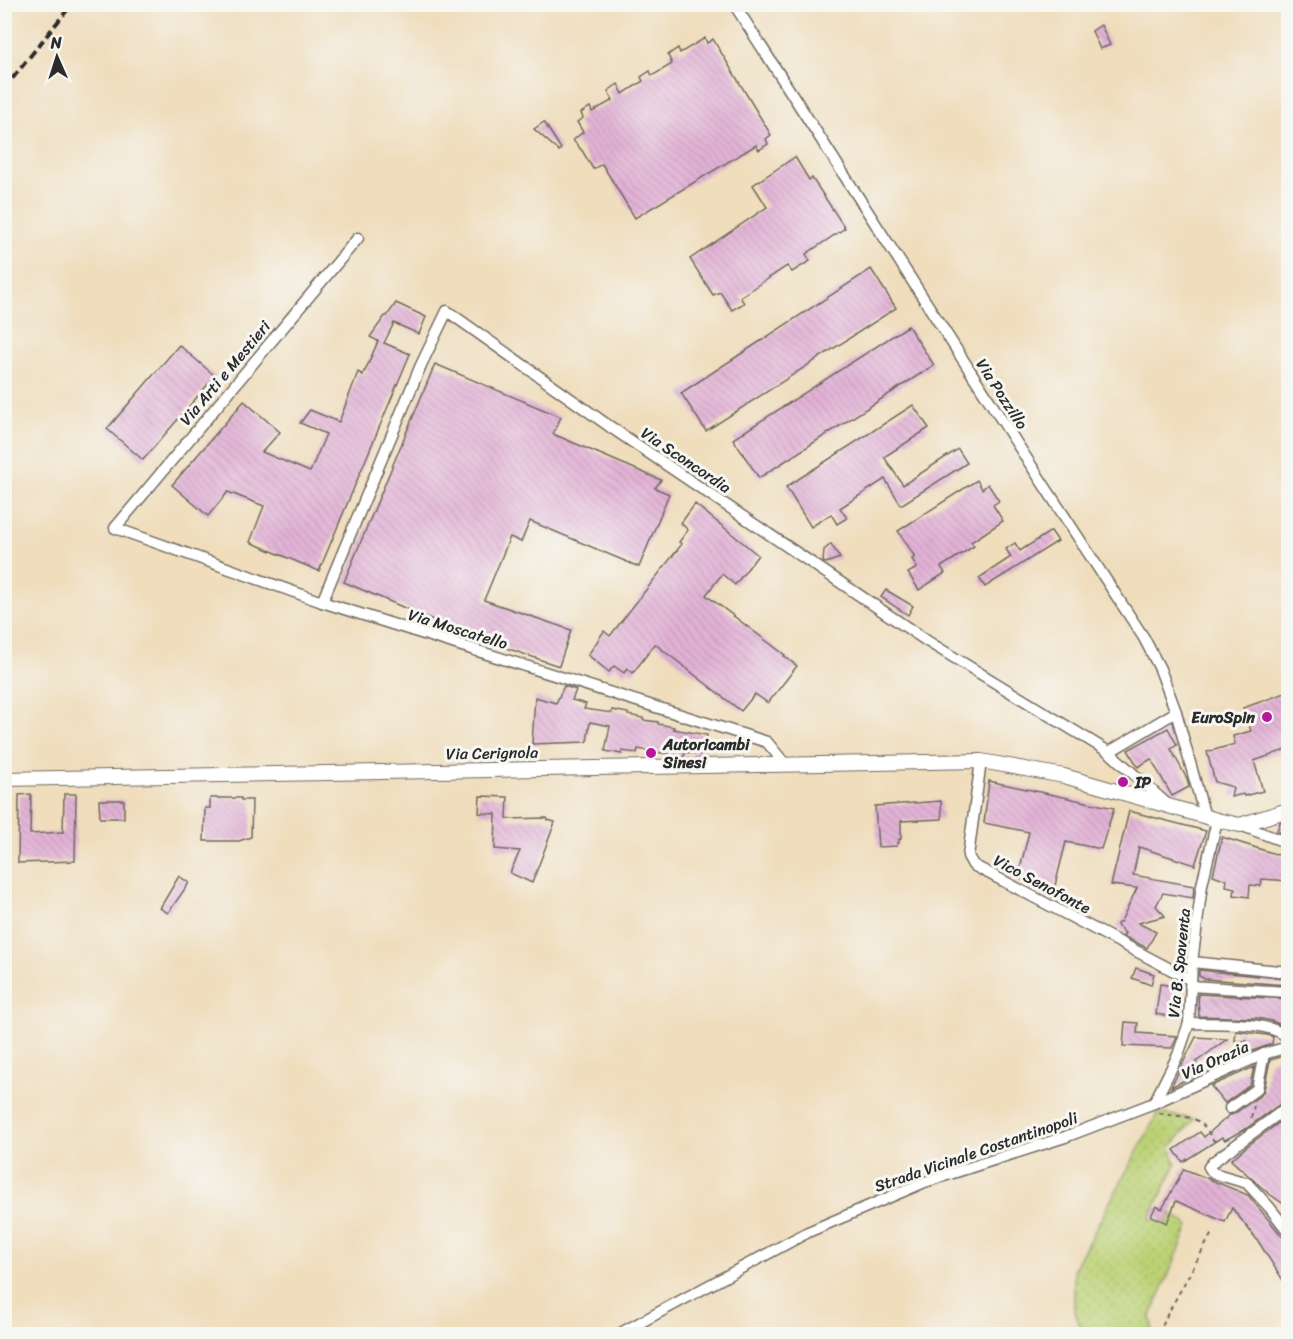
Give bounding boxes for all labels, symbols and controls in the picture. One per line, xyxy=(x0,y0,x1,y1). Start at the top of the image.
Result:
north arrow xyxy=(27,27,87,87)
text: N xyxy=(49,28,63,57)
street label: Via Arti e Mestieri xyxy=(172,313,278,432)
street label: Via Pozzillo xyxy=(968,352,1036,436)
street label: Via Sconcordia xyxy=(635,419,737,501)
street label: Via Moscatello xyxy=(405,600,511,658)
place label: EuroSpin xyxy=(1191,703,1255,732)
marker: EuroSpin xyxy=(1260,710,1274,724)
place label: Autoricambi Sinesi xyxy=(662,730,751,777)
street label: Via Cerignola xyxy=(446,738,538,768)
marker: Autoricambi Sinesi xyxy=(644,746,658,760)
place label: IP xyxy=(1134,768,1151,797)
marker: IP xyxy=(1116,775,1130,789)
street label: Vico Senofonte xyxy=(988,846,1096,922)
street label: Via B. Spaventa xyxy=(1159,907,1199,1019)
street label: Via Orazia xyxy=(1177,1032,1254,1088)
street label: Strada Vicinale Costantinopoli xyxy=(870,1103,1082,1200)

